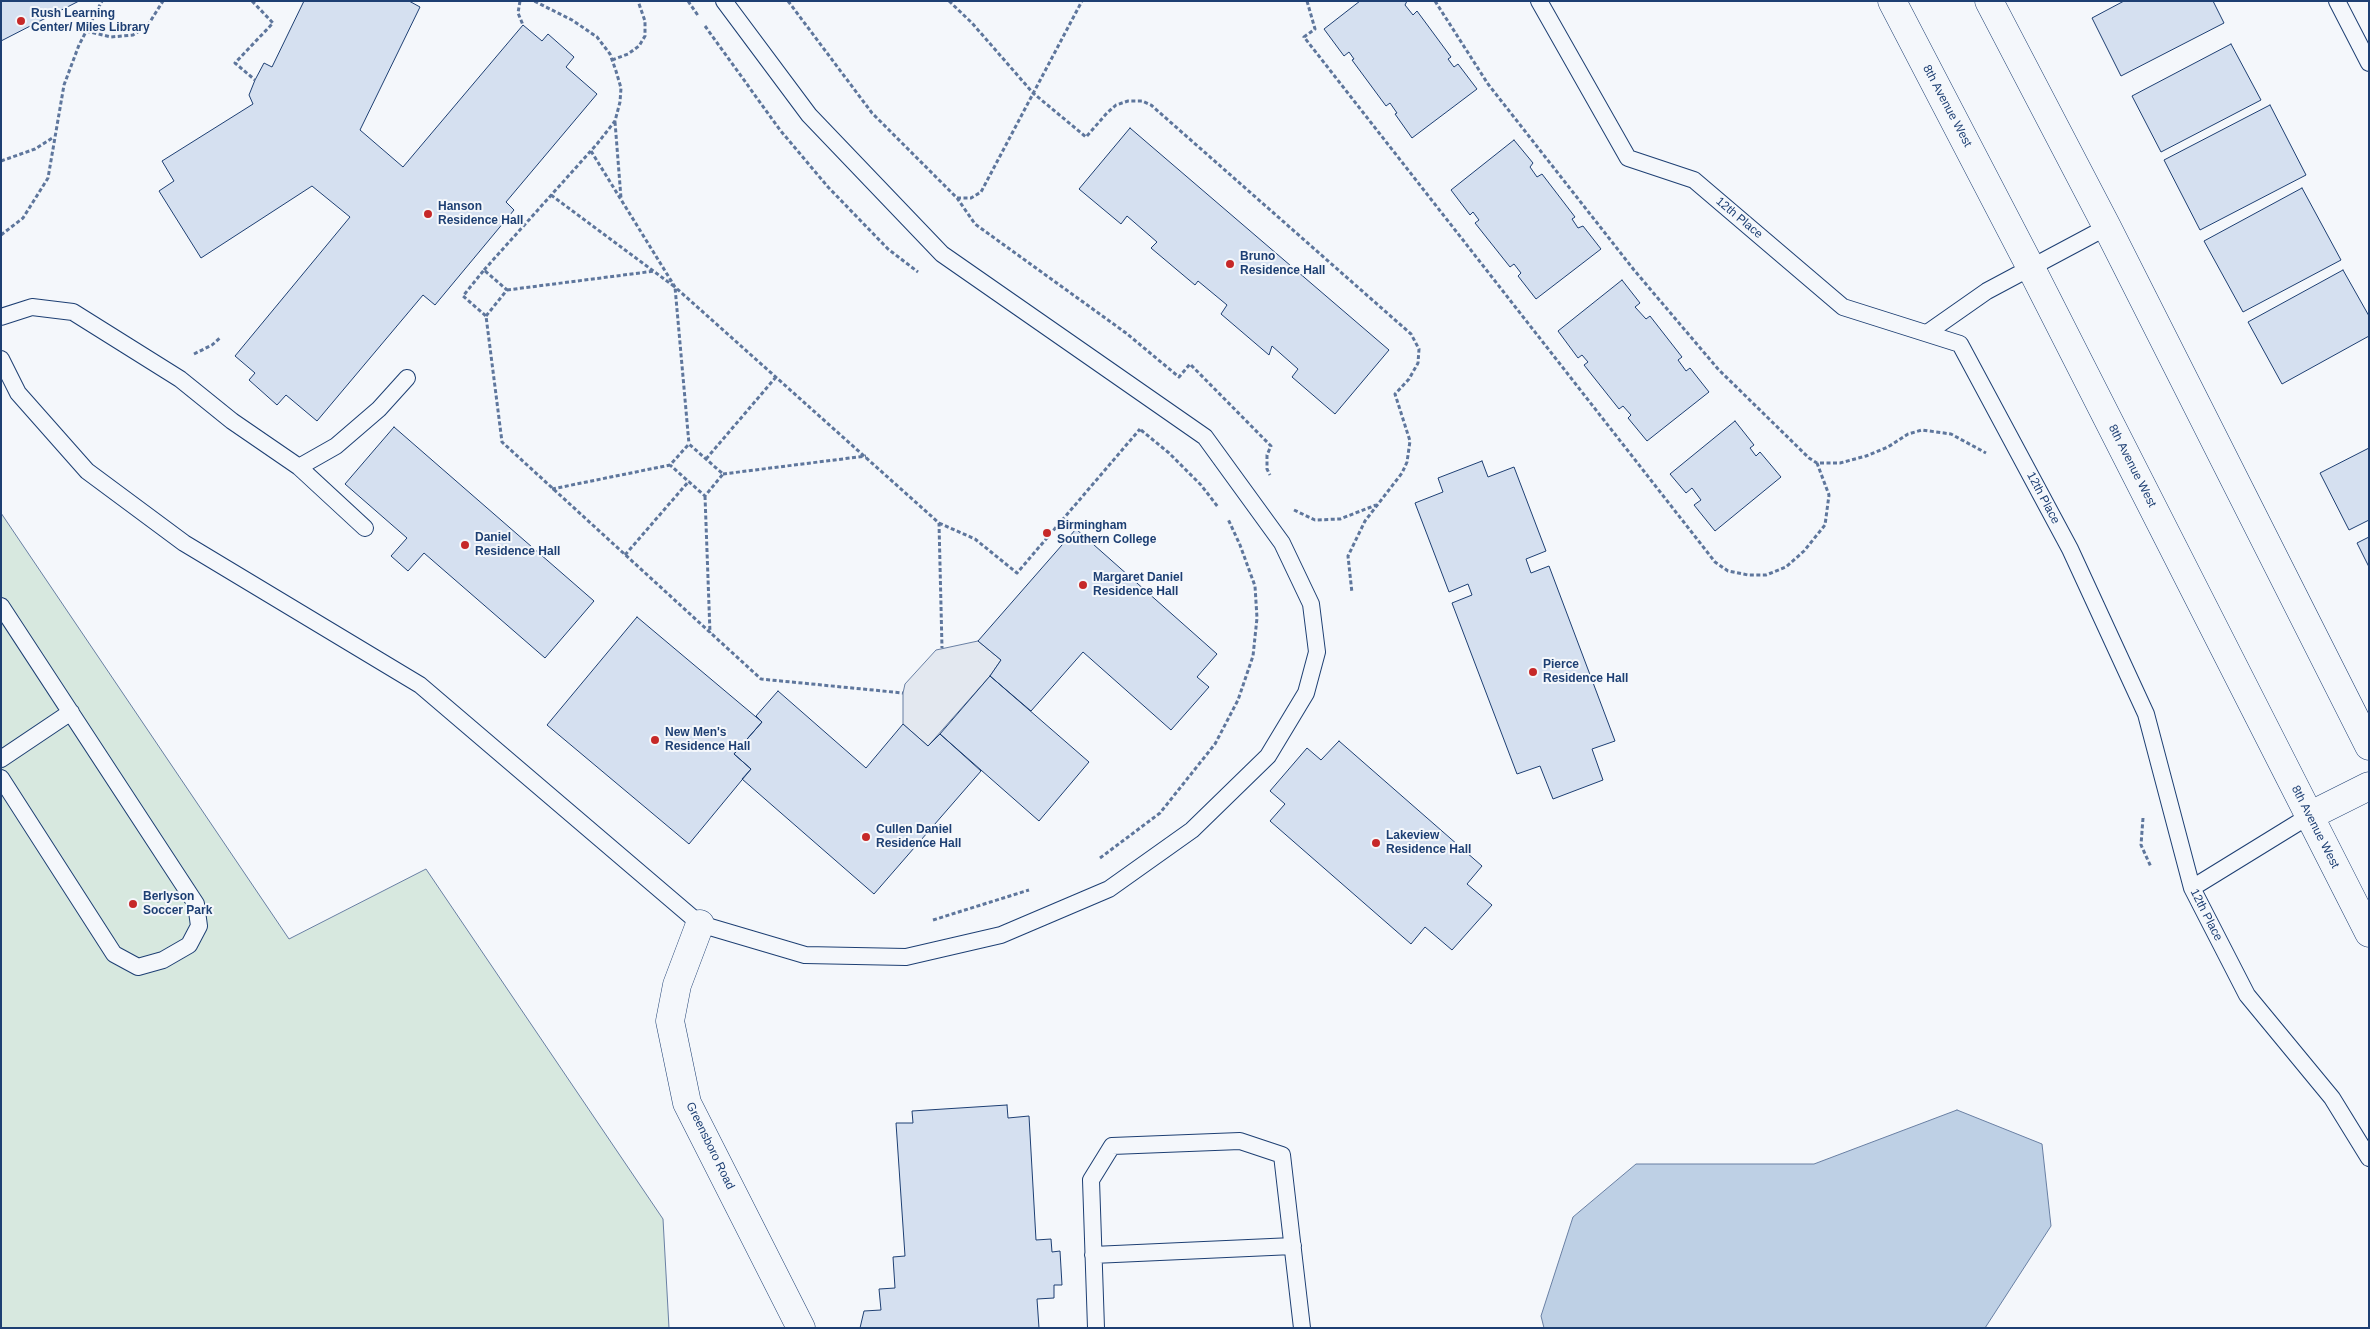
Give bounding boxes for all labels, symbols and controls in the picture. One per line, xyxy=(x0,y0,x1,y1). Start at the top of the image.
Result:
place label: Rush Learning Center/ Miles Library xyxy=(31,7,150,35)
marker: Rush Learning Center/ Miles Library xyxy=(15,15,27,27)
street label: 8th Avenue West xyxy=(1919,62,1975,150)
street label: 12th Place xyxy=(1713,194,1765,242)
place label: Hanson Residence Hall xyxy=(438,200,523,228)
marker: Hanson Residence Hall xyxy=(422,208,434,220)
place label: Bruno Residence Hall xyxy=(1240,250,1325,278)
marker: Bruno Residence Hall xyxy=(1224,258,1236,270)
street label: 8th Avenue West xyxy=(2105,422,2159,510)
street label: 12th Place xyxy=(2023,470,2063,526)
place label: Birmingham Southern College xyxy=(1057,519,1156,547)
marker: Birmingham Southern College xyxy=(1041,527,1053,539)
place label: Daniel Residence Hall xyxy=(475,531,560,559)
marker: Daniel Residence Hall xyxy=(459,539,471,551)
place label: Margaret Daniel Residence Hall xyxy=(1093,571,1183,599)
marker: Margaret Daniel Residence Hall xyxy=(1077,579,1089,591)
place label: Pierce Residence Hall xyxy=(1543,658,1628,686)
marker: Pierce Residence Hall xyxy=(1527,666,1539,678)
place label: New Men's Residence Hall xyxy=(665,726,750,754)
marker: New Men's Residence Hall xyxy=(649,734,661,746)
street label: 8th Avenue West xyxy=(2288,783,2342,871)
place label: Cullen Daniel Residence Hall xyxy=(876,823,961,851)
place label: Lakeview Residence Hall xyxy=(1386,829,1471,857)
marker: Cullen Daniel Residence Hall xyxy=(860,831,872,843)
marker: Lakeview Residence Hall xyxy=(1370,837,1382,849)
street label: 12th Place xyxy=(2187,886,2225,944)
place label: Berlyson Soccer Park xyxy=(143,890,212,918)
marker: Berlyson Soccer Park xyxy=(127,898,139,910)
street label: Greensboro Road xyxy=(683,1100,737,1192)

